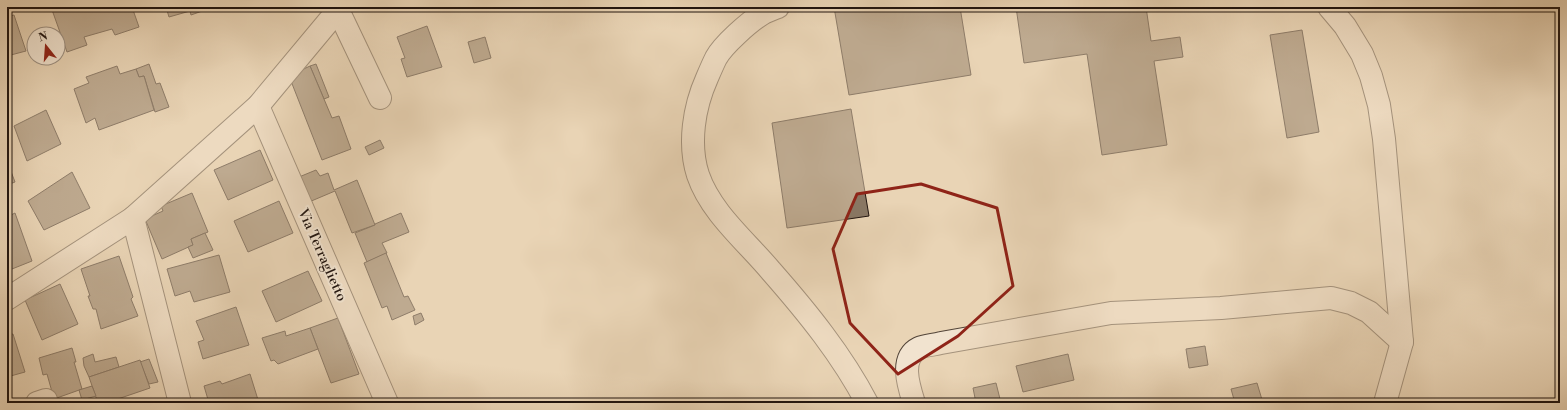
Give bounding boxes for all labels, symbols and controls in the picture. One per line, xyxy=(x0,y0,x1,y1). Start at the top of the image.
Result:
north arrow xyxy=(26,26,66,66)
text: N xyxy=(37,29,50,45)
street label: Via Terraglietto xyxy=(293,205,351,304)

